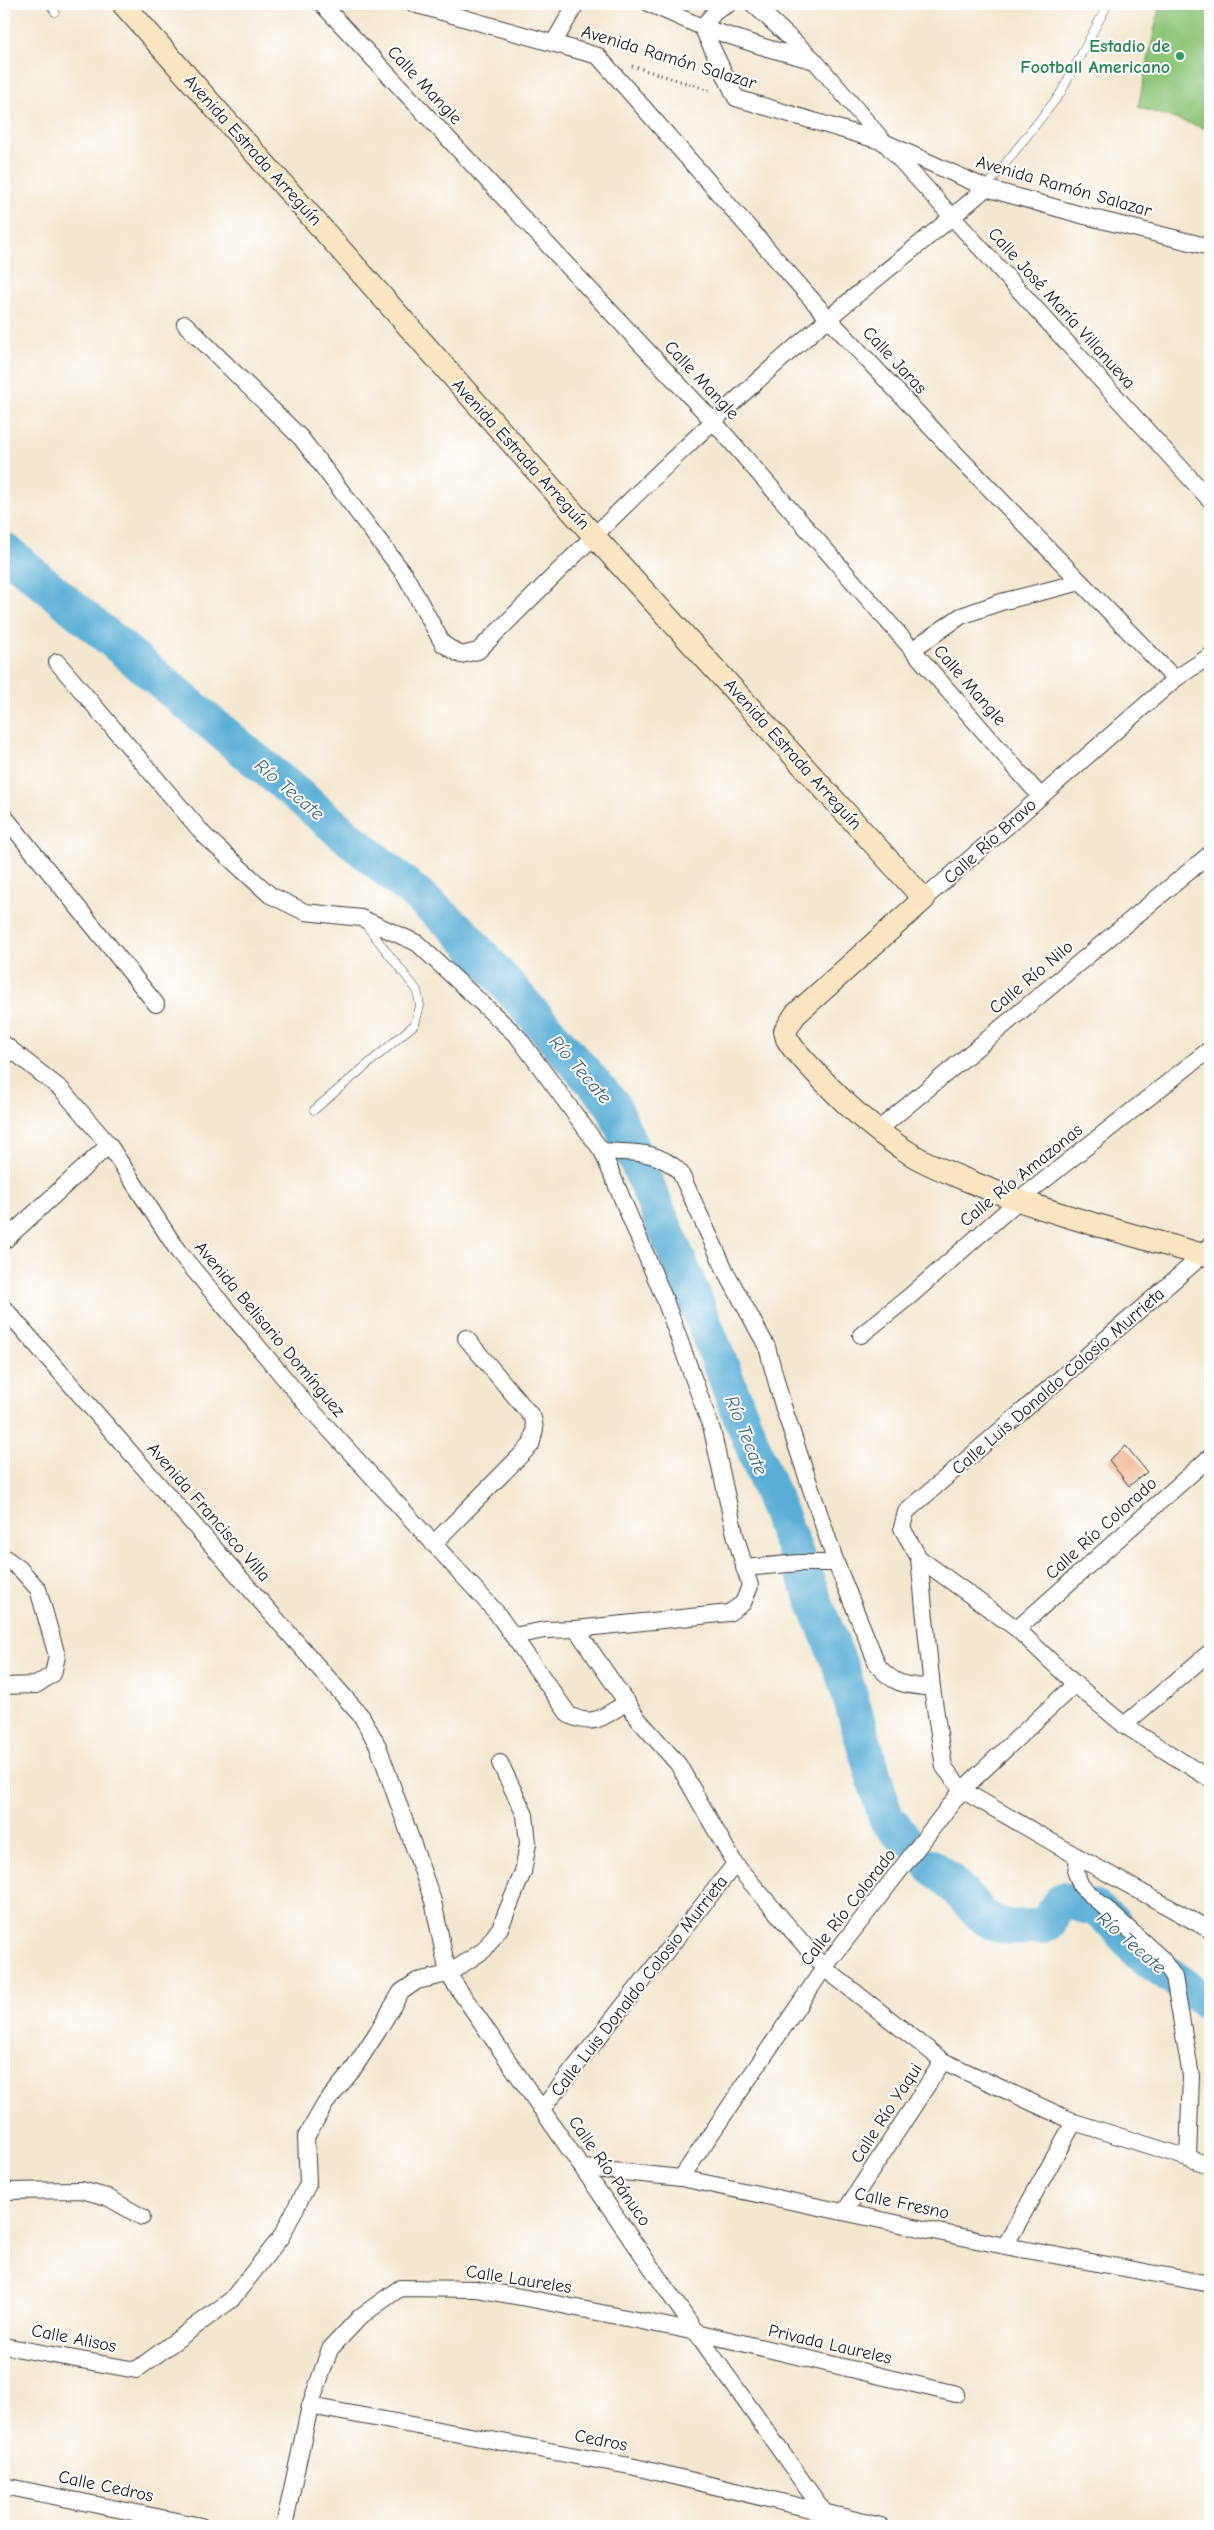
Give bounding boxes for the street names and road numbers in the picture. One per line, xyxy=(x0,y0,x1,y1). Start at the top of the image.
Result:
street label: Avenida Ramón Salazar xyxy=(579,21,760,94)
street label: Calle Mangle xyxy=(383,42,466,129)
street label: Avenida Estrada Arreguín xyxy=(179,70,326,230)
street label: Avenida Ramón Salazar xyxy=(974,151,1155,222)
street label: Calle José María Villanueva xyxy=(984,223,1140,393)
street label: Calle Jaras xyxy=(858,322,931,398)
street label: Calle Mangle xyxy=(660,337,743,424)
street label: Avenida Estrada Arreguín xyxy=(447,374,594,534)
street label: Calle Mangle xyxy=(929,641,1010,730)
street label: Avenida Estrada Arreguín xyxy=(719,674,866,834)
street label: Calle Río Bravo xyxy=(940,794,1041,889)
street label: Calle Río Nilo xyxy=(985,936,1078,1019)
street label: Calle Río Amazonas xyxy=(956,1119,1087,1231)
street label: Avenida Belisario Domínguez xyxy=(190,1237,349,1421)
street label: Calle Luis Donaldo Colosio Murrieta xyxy=(948,1283,1169,1479)
street label: Avenida Francisco Villa xyxy=(143,1439,275,1586)
street label: Calle Río Colorado xyxy=(1041,1473,1161,1584)
street label: Calle Río Colorado xyxy=(796,1845,901,1970)
street label: Calle Luis Donaldo Colosio Murrieta xyxy=(547,1872,732,2101)
street label: Calle Río Yaqui xyxy=(846,2059,927,2167)
street label: Calle Río Pánuco xyxy=(564,2112,655,2230)
street label: Calle Fresno xyxy=(853,2183,951,2224)
street label: Calle Laureles xyxy=(465,2261,573,2298)
street label: Calle Alisos xyxy=(30,2320,118,2357)
street label: Privada Laureles xyxy=(766,2320,894,2369)
street label: Cedros xyxy=(573,2425,629,2456)
street label: Calle Cedros xyxy=(56,2466,155,2507)

